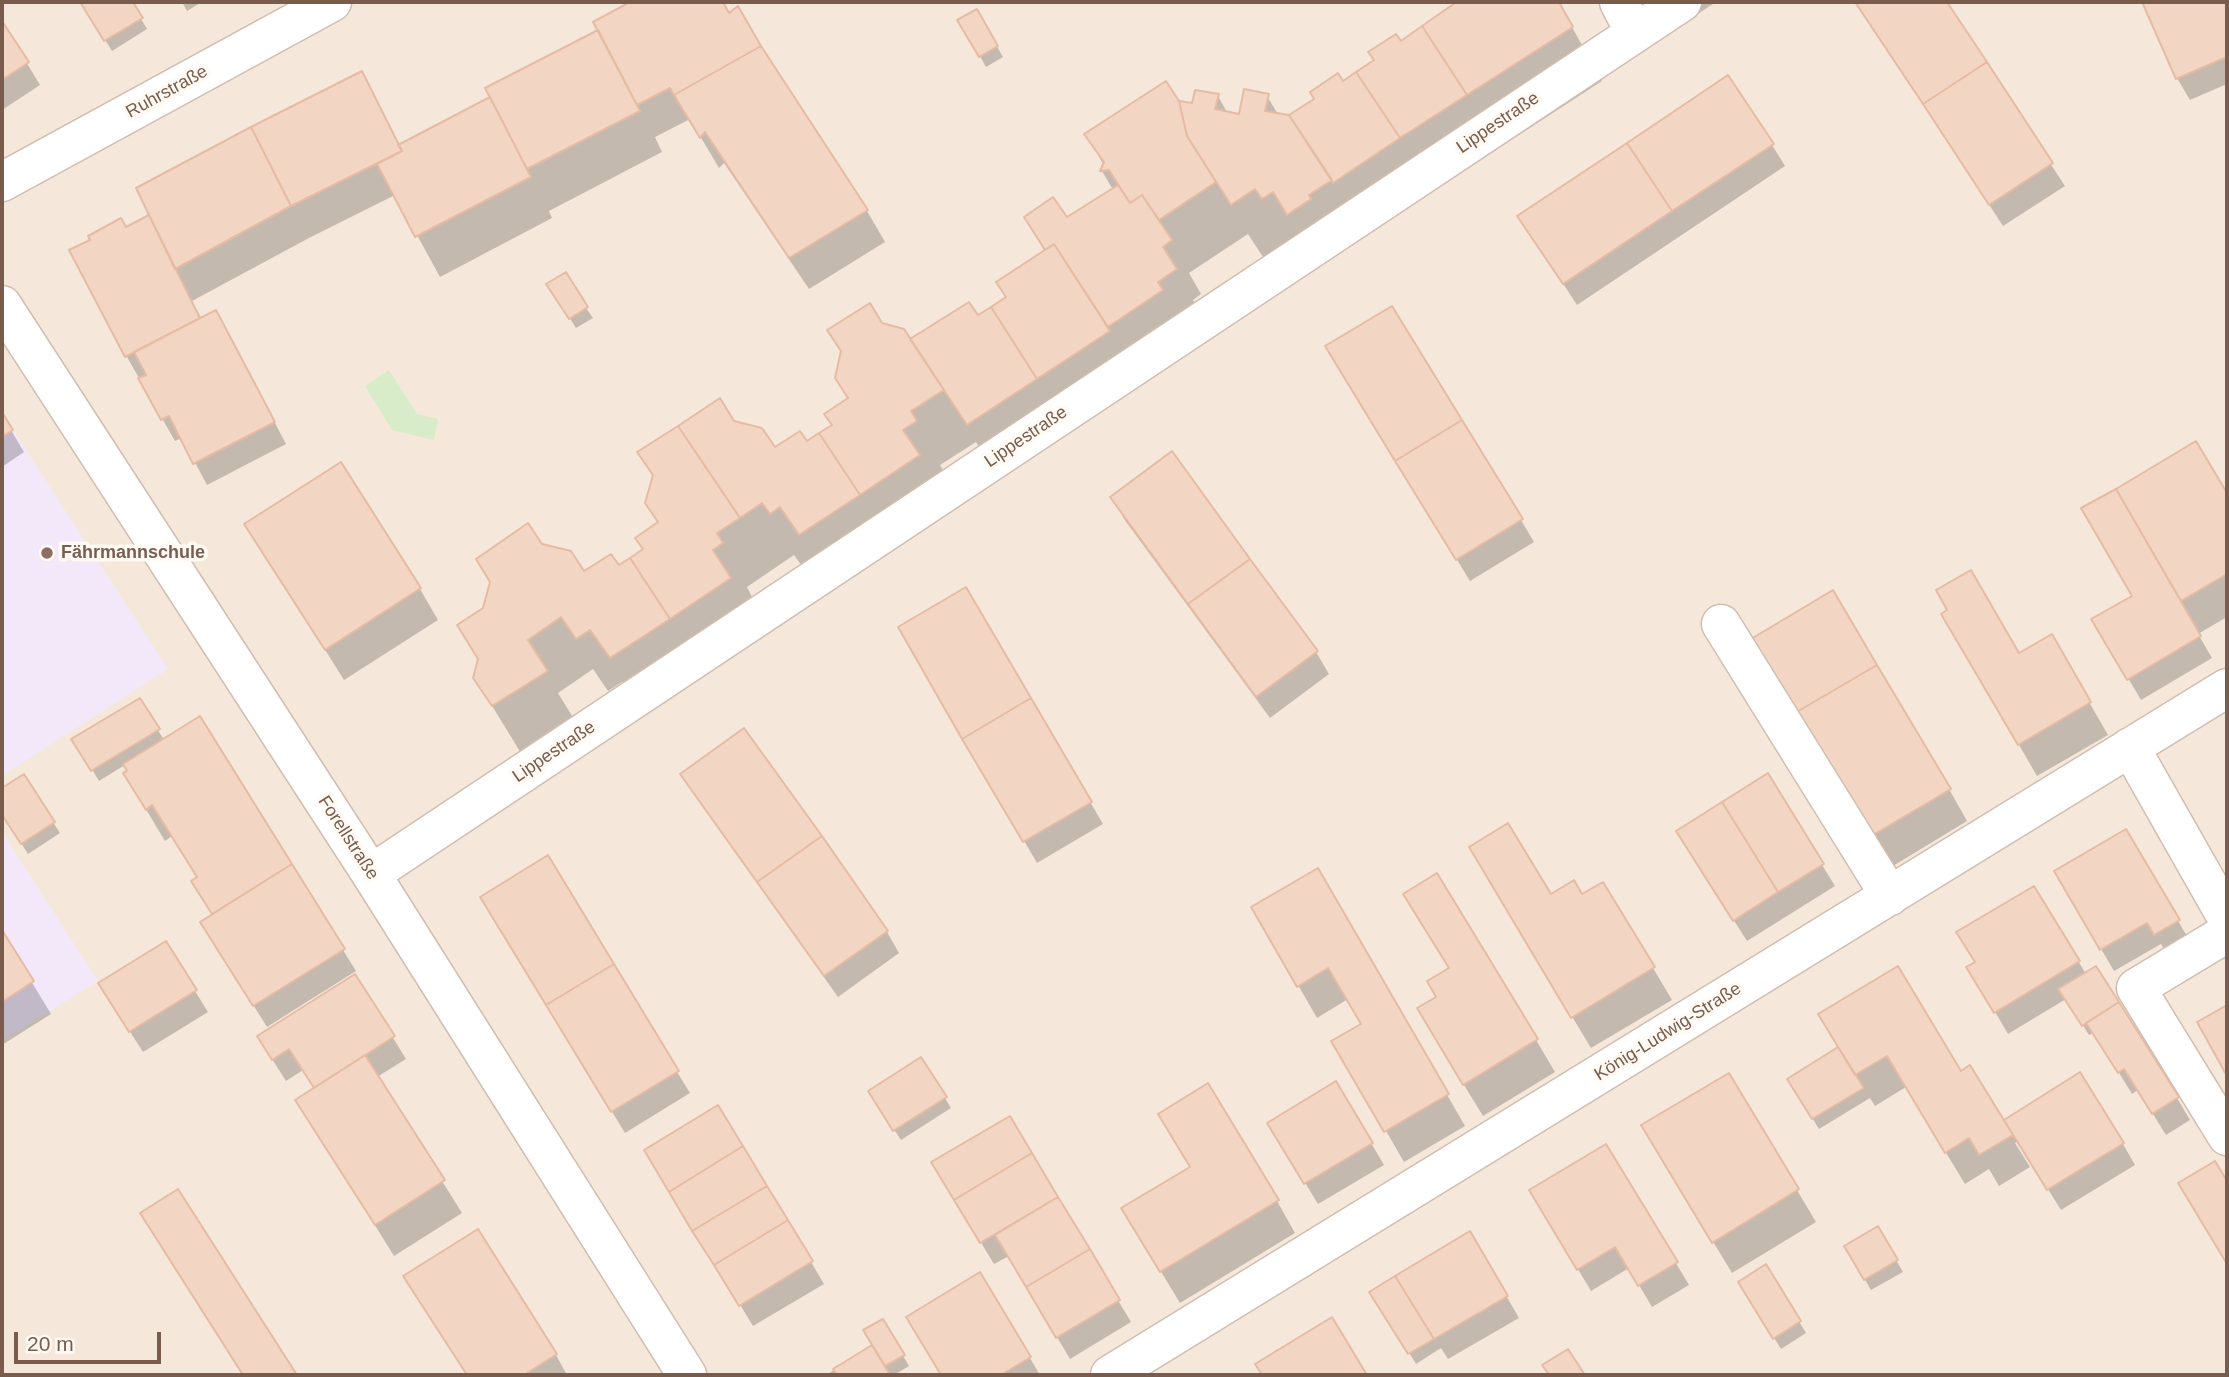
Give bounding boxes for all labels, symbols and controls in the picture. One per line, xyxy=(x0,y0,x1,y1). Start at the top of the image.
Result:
street label: Ruhrstraße xyxy=(122,61,212,123)
street label: Lippestraße xyxy=(1453,87,1543,159)
street label: Lippestraße xyxy=(981,401,1071,473)
place label: Fährmannschule xyxy=(61,542,205,564)
marker: Fährmannschule xyxy=(39,545,55,561)
street label: Lippestraße xyxy=(509,716,599,788)
street label: Forellstraße xyxy=(313,792,383,884)
street label: König-Ludwig-Straße xyxy=(1591,978,1745,1086)
scale bar xyxy=(18,1318,164,1362)
text: 20 m xyxy=(27,1332,74,1355)

